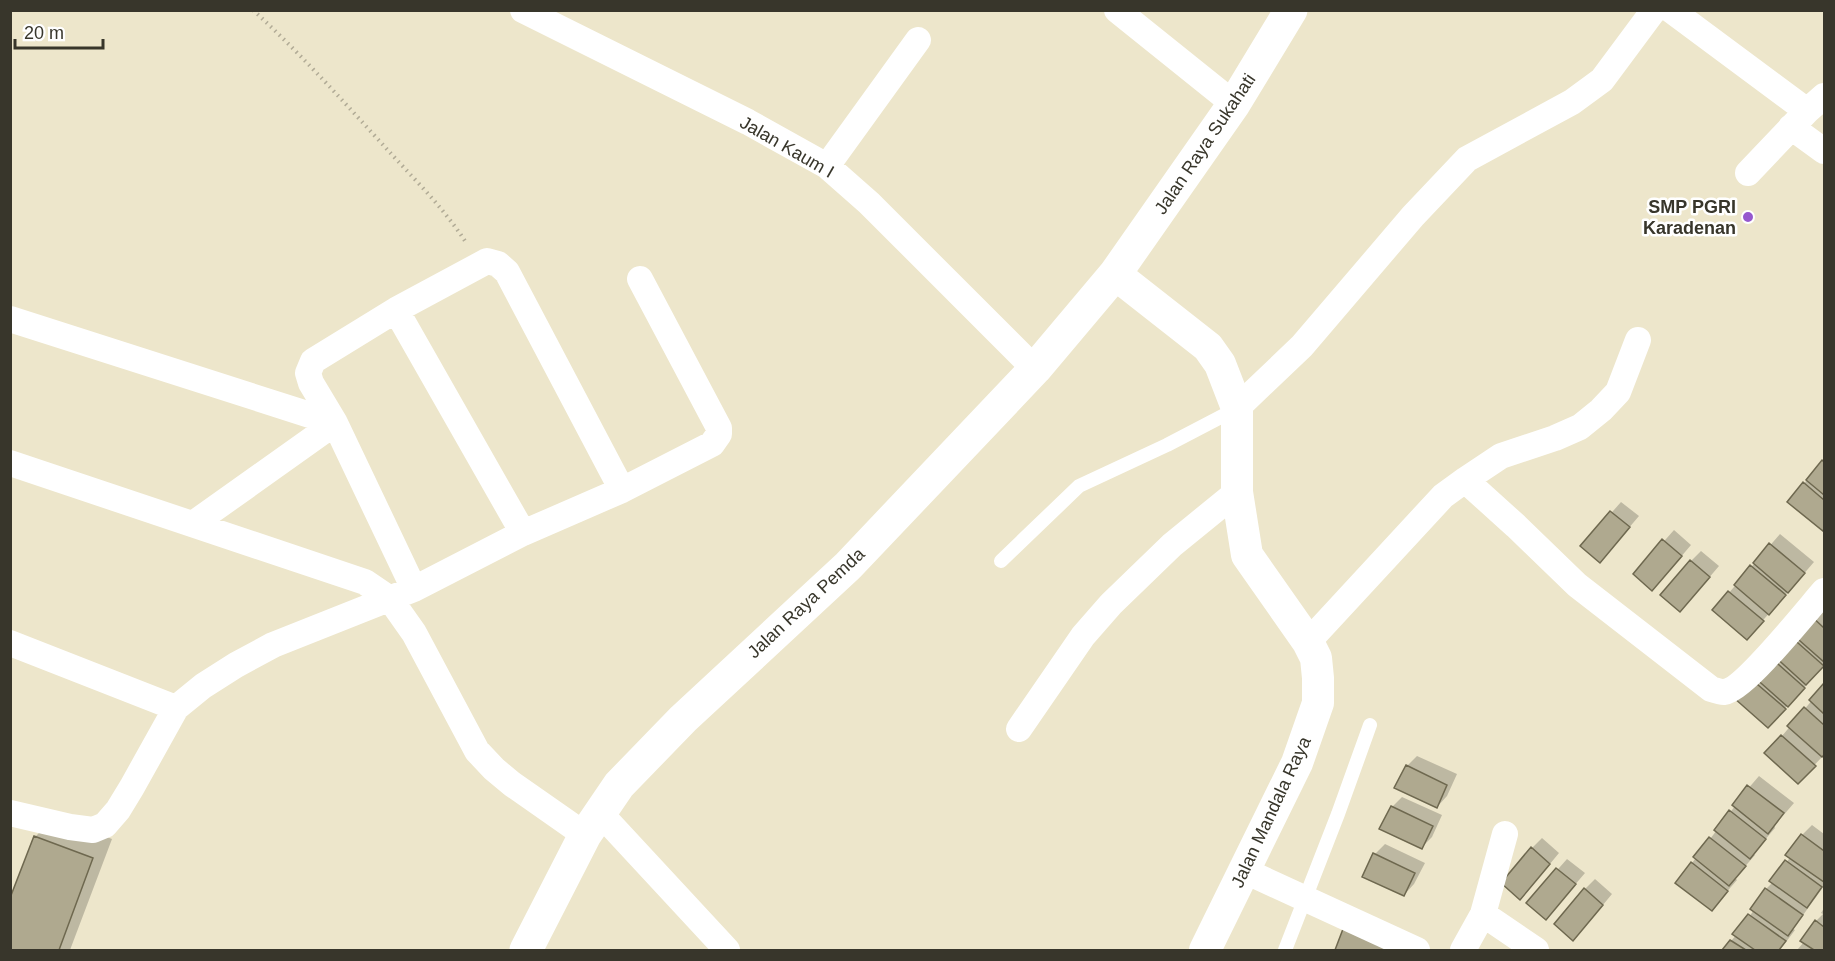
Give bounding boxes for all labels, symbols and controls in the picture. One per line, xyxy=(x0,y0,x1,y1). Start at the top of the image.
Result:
scale bar xyxy=(15,12,104,50)
text: 20 m xyxy=(24,23,64,43)
street label: Jalan Raya Sukahati xyxy=(1151,70,1259,218)
street label: Jalan Kaum I xyxy=(737,112,837,182)
place label: SMP PGRI Karadenan xyxy=(1643,197,1736,238)
marker: SMP PGRI Karadenan xyxy=(1741,210,1755,224)
street label: Jalan Raya Pemda xyxy=(744,543,869,662)
street label: Jalan Mandala Raya xyxy=(1227,733,1315,891)

